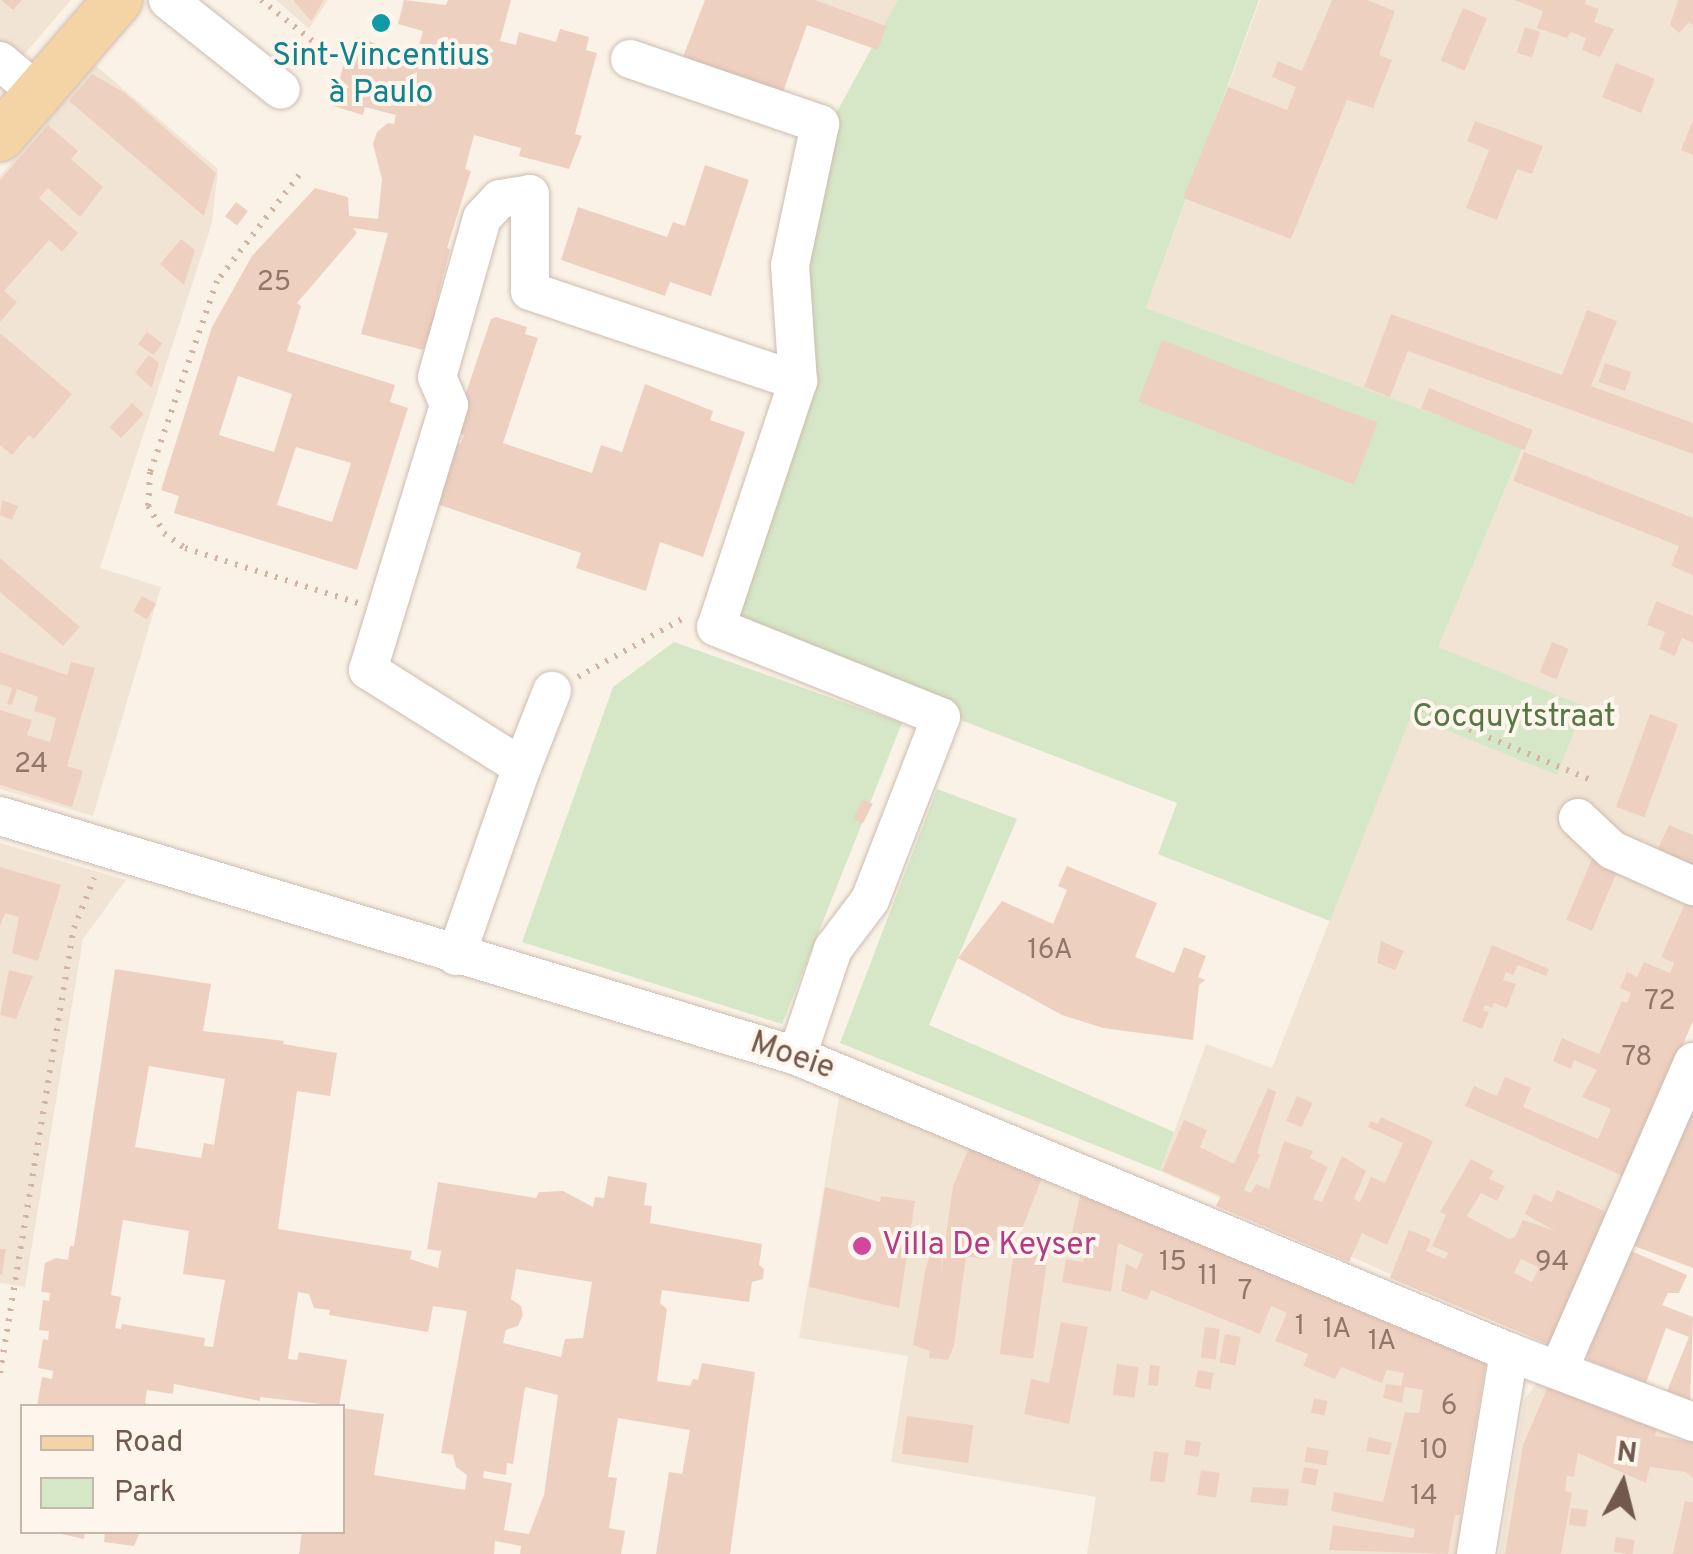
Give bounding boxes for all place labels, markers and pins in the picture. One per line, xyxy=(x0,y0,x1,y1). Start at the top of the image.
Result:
marker: Sint-Vincentius à Paulo xyxy=(370,12,392,34)
place label: Sint-Vincentius à Paulo xyxy=(272,39,490,114)
place label: Villa De Keyser xyxy=(882,1227,1096,1265)
marker: Villa De Keyser xyxy=(851,1235,873,1257)

